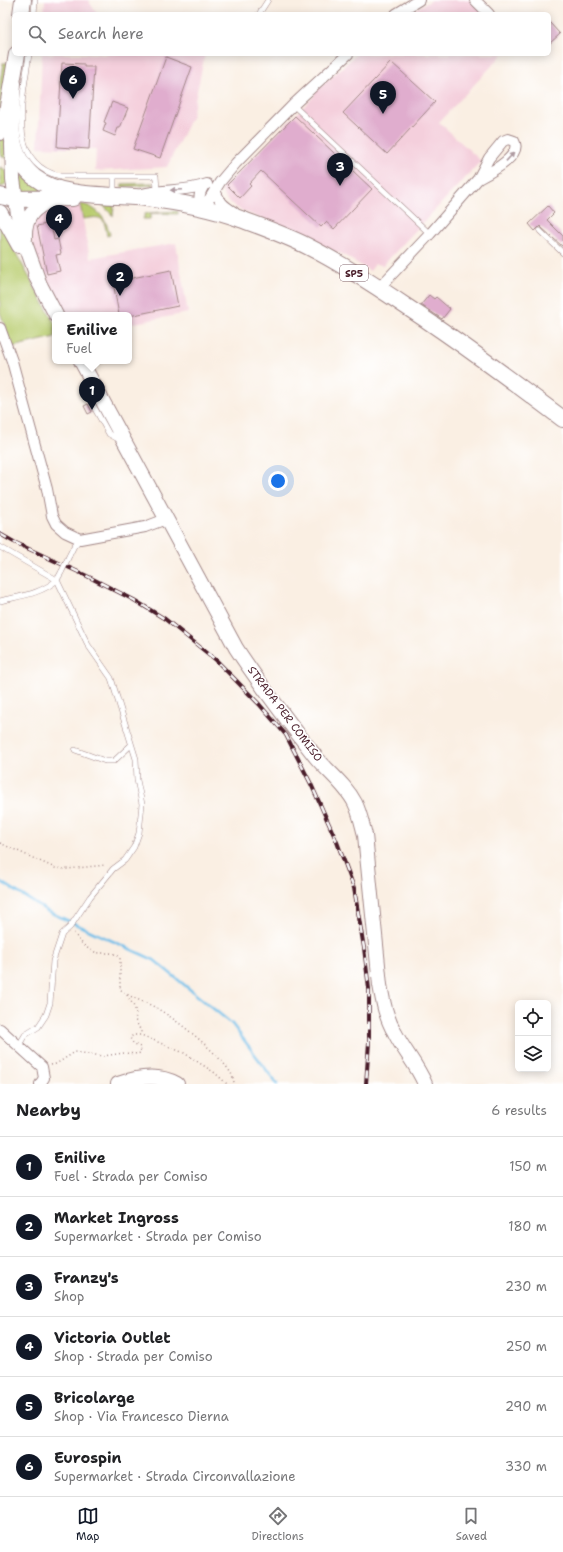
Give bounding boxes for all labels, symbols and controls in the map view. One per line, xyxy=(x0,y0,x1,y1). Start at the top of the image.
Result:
search box xyxy=(12,12,551,56)
icon: search xyxy=(26,23,48,45)
text: Search here xyxy=(58,24,144,44)
pin: 6 xyxy=(60,66,86,99)
pin: 5 xyxy=(370,81,396,114)
one-way arrow xyxy=(505,152,514,161)
pin: 3 xyxy=(327,153,353,186)
one-way arrow xyxy=(170,186,182,193)
pin: 4 xyxy=(46,205,72,238)
pin: 2 xyxy=(107,263,133,296)
road number: SP5 xyxy=(340,265,368,281)
popup xyxy=(52,312,132,364)
text: Enilive xyxy=(66,320,118,340)
text: Fuel xyxy=(66,340,92,357)
pin: 1 xyxy=(79,377,105,410)
your location xyxy=(268,471,288,491)
street label: STRADA PER COMISO xyxy=(244,663,326,765)
map controls xyxy=(515,1000,551,1072)
button: locate xyxy=(515,1000,551,1036)
button: layers xyxy=(515,1036,551,1072)
text: Nearby xyxy=(16,1099,81,1121)
text: 6 results xyxy=(491,1102,547,1119)
text: Enilive xyxy=(54,1148,106,1168)
text: 1 xyxy=(26,1158,32,1175)
text: 150 m xyxy=(509,1158,547,1175)
text: Fuel · Strada per Comiso xyxy=(54,1168,208,1185)
text: Market Ingross xyxy=(54,1208,179,1228)
text: 2 xyxy=(24,1218,34,1235)
text: 180 m xyxy=(508,1218,547,1235)
text: Supermarket · Strada per Comiso xyxy=(54,1228,262,1245)
text: Franzy's xyxy=(54,1268,119,1288)
text: 3 xyxy=(24,1278,34,1295)
text: 230 m xyxy=(505,1278,547,1295)
text: Shop xyxy=(54,1288,84,1305)
text: Victoria Outlet xyxy=(54,1328,171,1348)
text: 4 xyxy=(24,1338,34,1355)
text: 250 m xyxy=(506,1338,547,1355)
text: Shop · Strada per Comiso xyxy=(54,1348,213,1365)
text: Bricolarge xyxy=(54,1388,135,1408)
text: 5 xyxy=(25,1398,33,1415)
text: 290 m xyxy=(505,1398,547,1415)
text: Shop · Via Francesco Dierna xyxy=(54,1408,229,1425)
text: Eurospin xyxy=(54,1448,122,1468)
text: 6 xyxy=(24,1458,34,1475)
text: 330 m xyxy=(505,1458,547,1475)
text: Supermarket · Strada Circonvallazione xyxy=(54,1468,296,1485)
tab: Map xyxy=(76,1505,100,1544)
tab: Directions xyxy=(251,1505,304,1544)
tab: Saved xyxy=(456,1505,487,1544)

